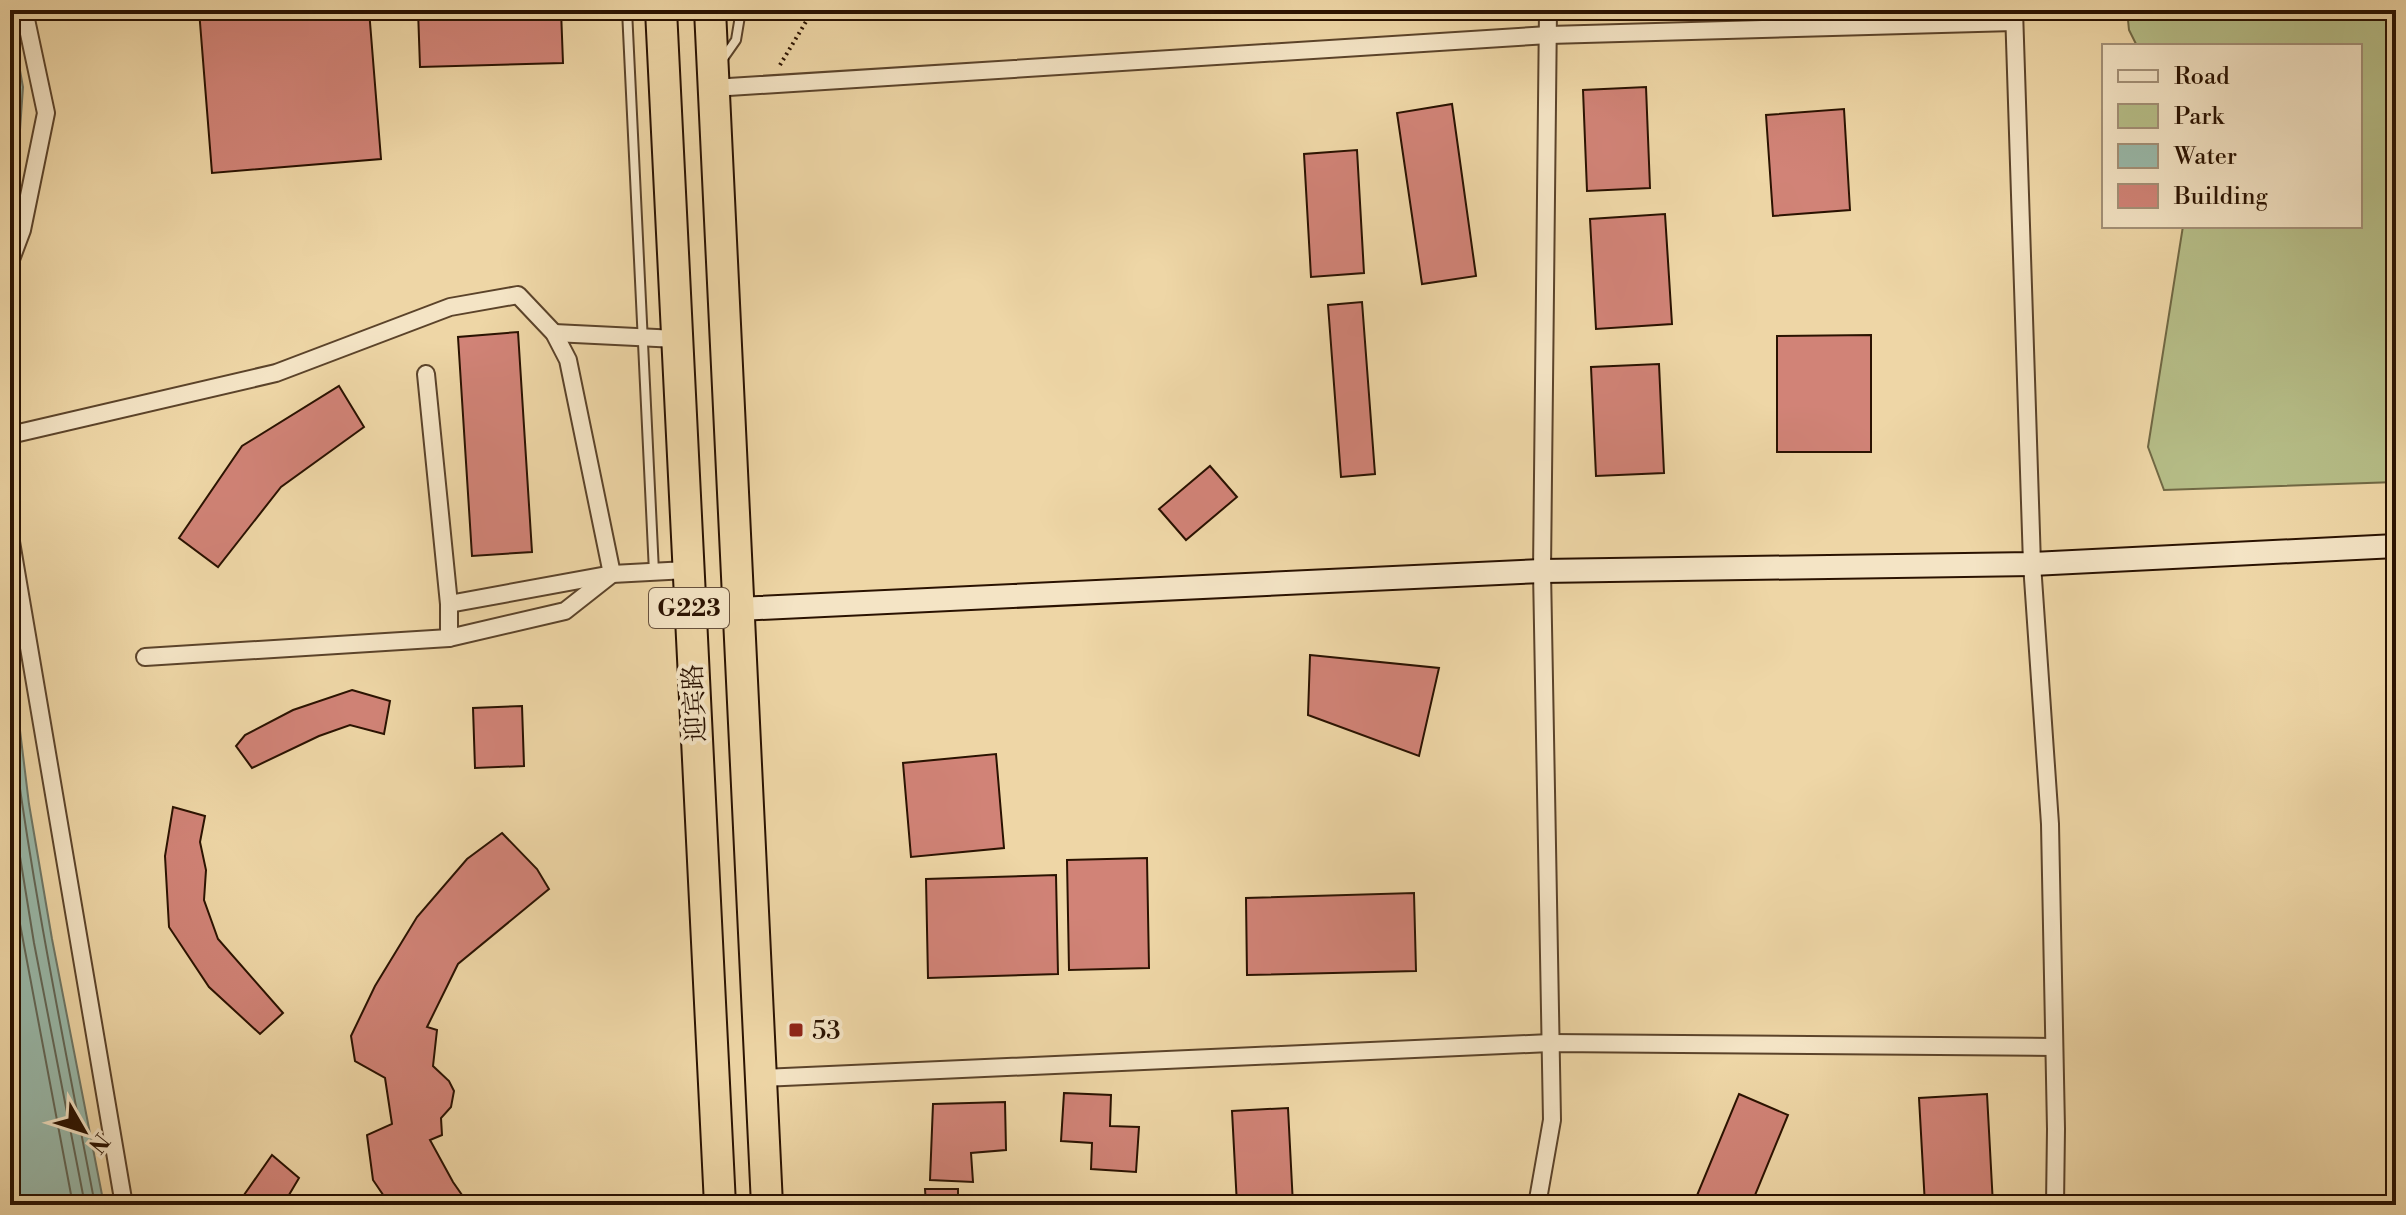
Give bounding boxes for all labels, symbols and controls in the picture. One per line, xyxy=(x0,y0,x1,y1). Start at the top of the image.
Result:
legend xyxy=(2102,44,2362,228)
text: Road xyxy=(2174,62,2230,92)
text: Park xyxy=(2174,102,2225,132)
text: Water xyxy=(2173,142,2237,172)
text: Building xyxy=(2173,182,2268,212)
road number: G223 xyxy=(649,588,729,628)
street label: 迎宾路 xyxy=(677,663,713,743)
place label: 53 xyxy=(812,1015,841,1047)
marker: 53 xyxy=(787,1021,805,1039)
north arrow xyxy=(44,1091,124,1171)
text: N xyxy=(82,1127,114,1158)

